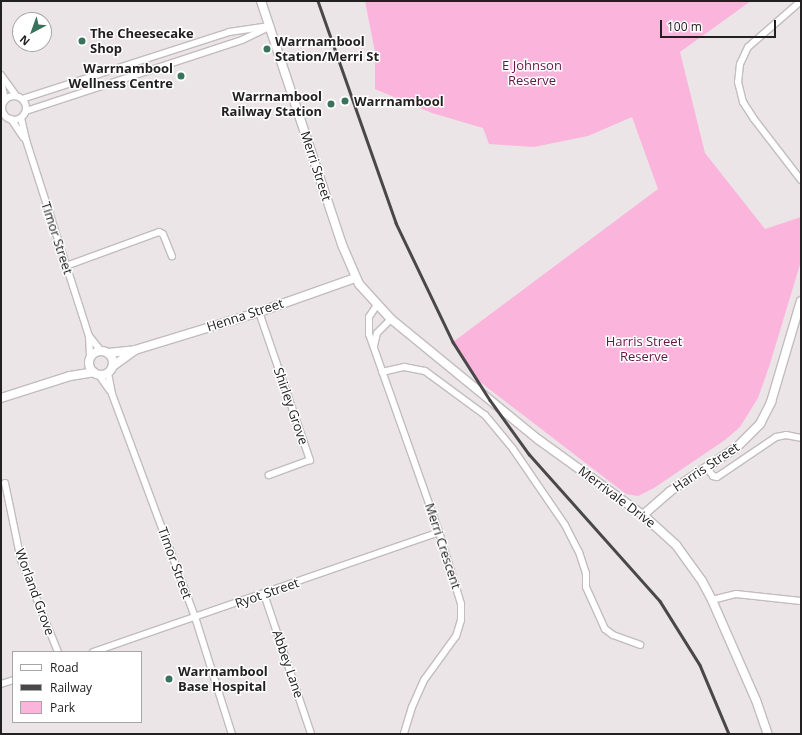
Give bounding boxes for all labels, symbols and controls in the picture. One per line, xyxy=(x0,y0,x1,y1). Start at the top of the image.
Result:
north arrow xyxy=(12,12,52,52)
scale bar xyxy=(662,12,778,38)
text: 100 m xyxy=(667,18,702,35)
place label: The Cheesecake Shop xyxy=(90,26,194,57)
text: N xyxy=(16,32,33,49)
place label: Warrnambool Station/Merri St xyxy=(275,34,379,65)
marker: The Cheesecake Shop xyxy=(77,36,87,46)
marker: Warrnambool Station/Merri St xyxy=(262,44,272,54)
park label: E Johnson Reserve xyxy=(502,58,562,89)
place label: Warrnambool Wellness Centre xyxy=(69,61,173,92)
marker: Warrnambool Wellness Centre xyxy=(176,71,186,81)
place label: Warrnambool Railway Station xyxy=(221,89,322,120)
place label: Warrnambool xyxy=(354,93,444,109)
marker: Warrnambool xyxy=(339,95,351,107)
marker: Warrnambool Railway Station xyxy=(325,98,337,110)
street label: Merri Street xyxy=(297,129,335,203)
street label: Timor Street xyxy=(38,200,76,276)
street label: Henna Street xyxy=(205,295,285,335)
park label: Harris Street Reserve xyxy=(606,334,682,365)
street label: Shirley Grove xyxy=(271,365,311,447)
street label: Harris Street xyxy=(670,439,742,495)
street label: Merrivale Drive xyxy=(575,463,659,531)
street label: Merri Crescent xyxy=(422,501,464,591)
street label: Timor Street xyxy=(155,525,195,601)
street label: Worland Grove xyxy=(12,546,58,638)
street label: Ryot Street xyxy=(233,575,301,611)
street label: Abbey Lane xyxy=(269,628,307,700)
legend xyxy=(12,651,142,723)
text: Road xyxy=(50,659,79,676)
place label: Warrnambool Base Hospital xyxy=(178,664,268,695)
marker: Warrnambool Base Hospital xyxy=(163,673,175,685)
text: Railway xyxy=(50,679,92,696)
text: Park xyxy=(50,699,75,716)

